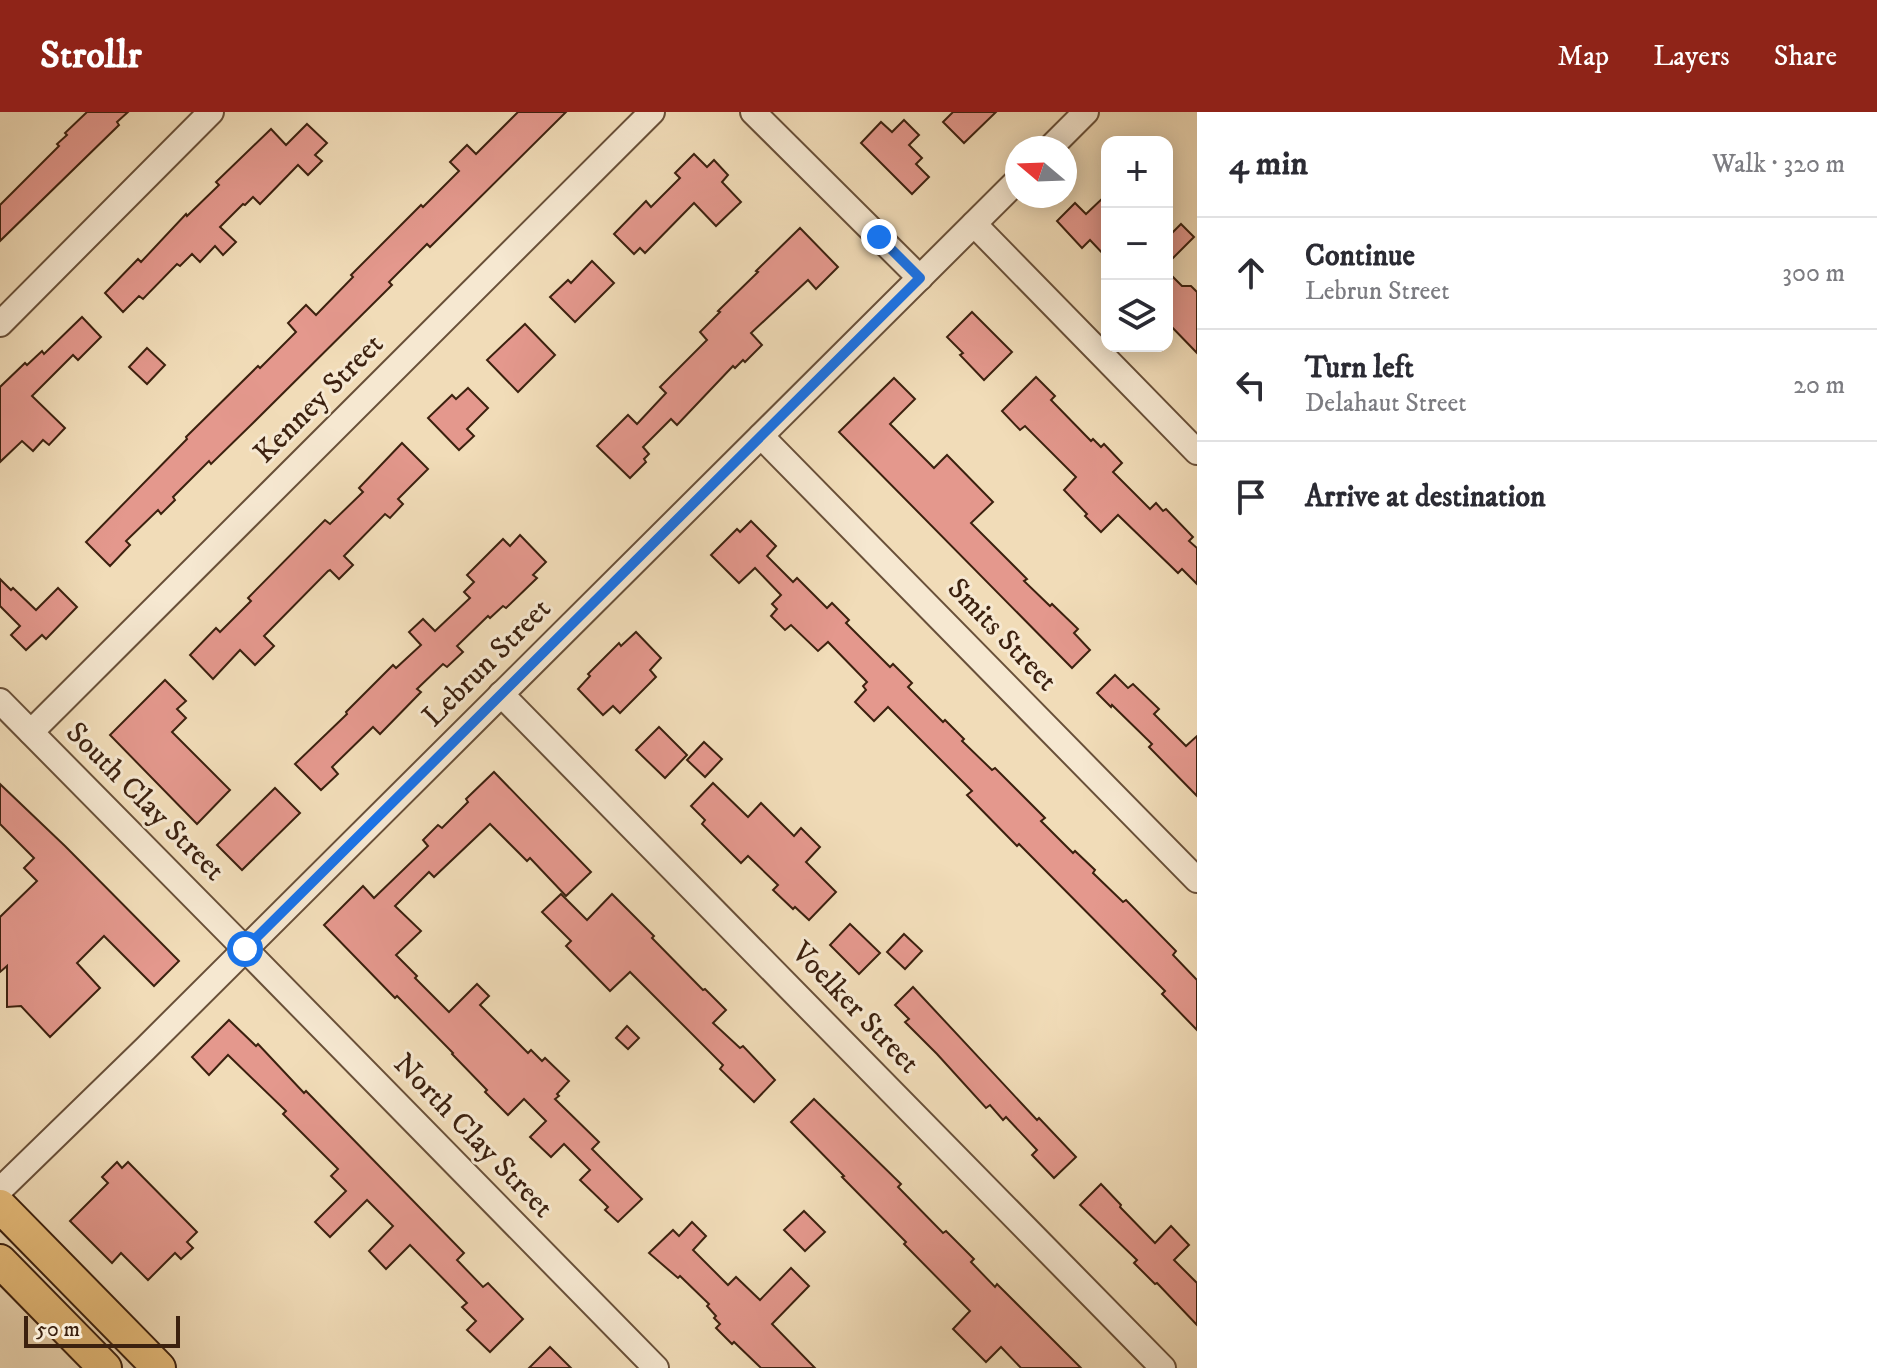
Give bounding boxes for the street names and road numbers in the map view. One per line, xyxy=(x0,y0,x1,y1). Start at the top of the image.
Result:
street label: Kenney Street xyxy=(246,326,392,472)
street label: Smits Street xyxy=(939,571,1065,699)
street label: Lebrun Street xyxy=(415,591,559,735)
street label: South Clay Street xyxy=(58,715,232,889)
street label: Voelker Street xyxy=(782,934,927,1082)
street label: North Clay Street xyxy=(385,1046,561,1226)

